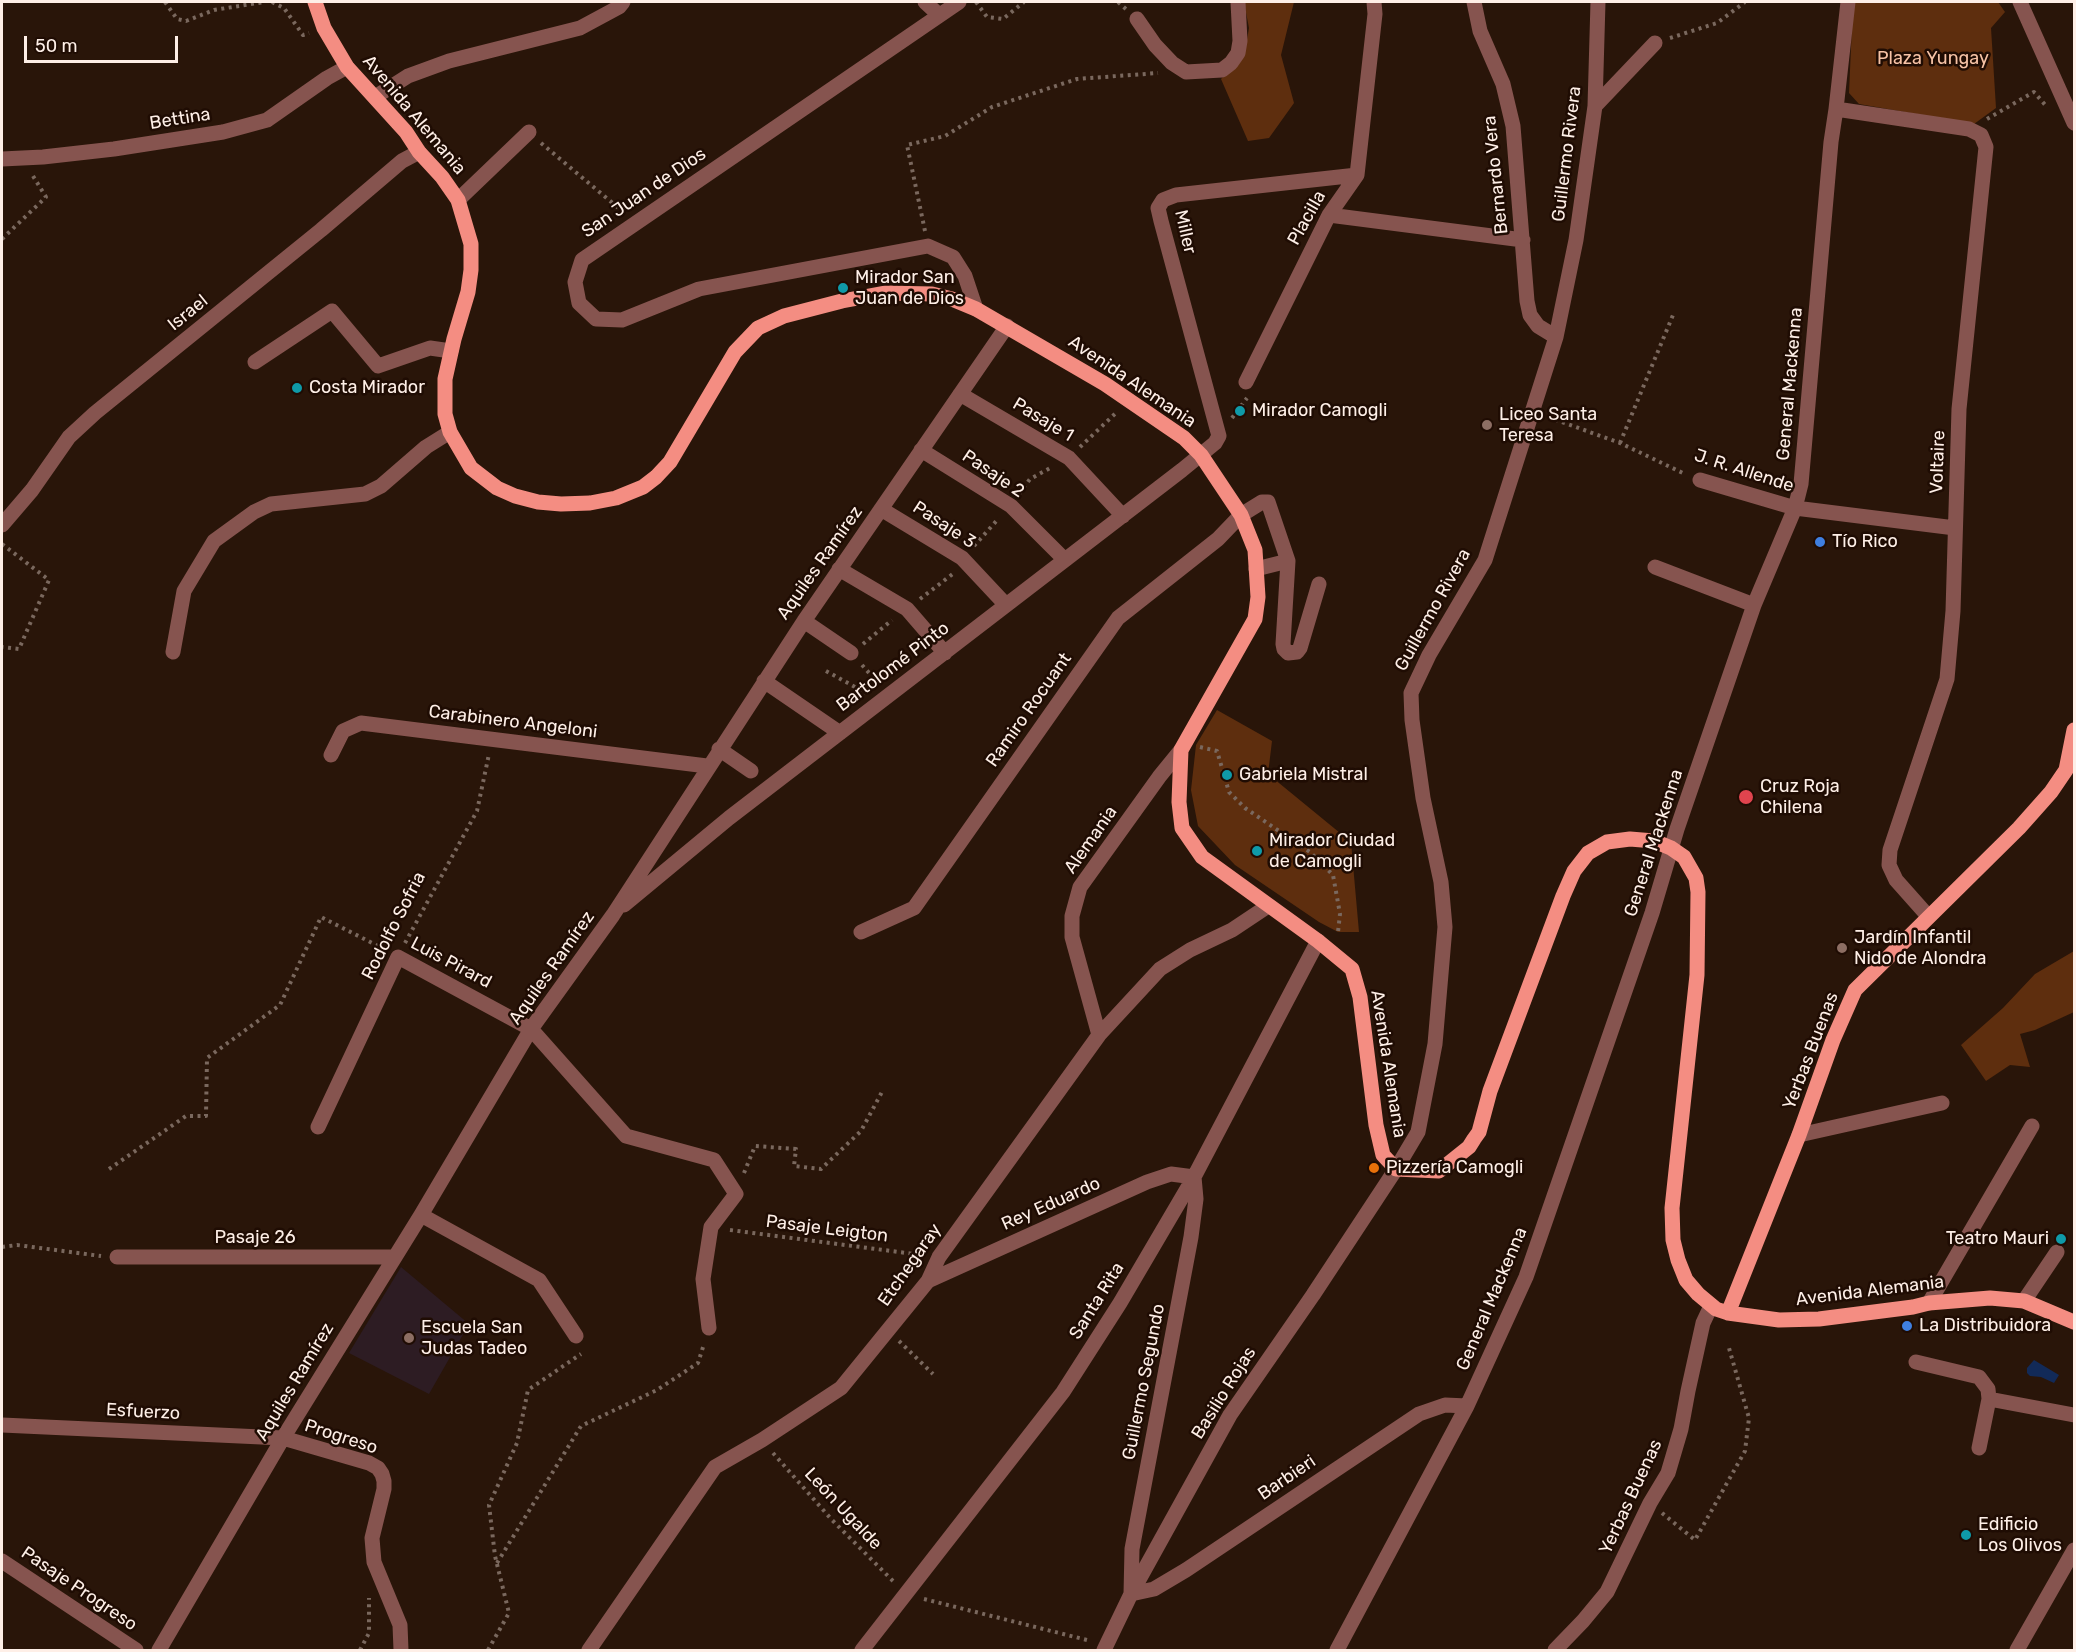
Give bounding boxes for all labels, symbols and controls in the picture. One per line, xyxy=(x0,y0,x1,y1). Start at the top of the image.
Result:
scale bar xyxy=(27,24,182,62)
text: 50 m xyxy=(35,35,78,57)
park label: Plaza Yungay xyxy=(1877,48,1989,70)
street label: Avenida Alemania xyxy=(358,51,470,179)
street label: Guillermo Rivera xyxy=(1548,85,1586,223)
street label: Bettina xyxy=(148,104,212,134)
street label: Bernardo Vera xyxy=(1479,114,1513,236)
street label: San Juan de Dios xyxy=(578,143,710,243)
street label: Placilla xyxy=(1283,187,1331,249)
street label: Miller xyxy=(1169,208,1201,256)
place label: Mirador San Juan de Dios xyxy=(855,267,964,310)
marker: Mirador San Juan de Dios xyxy=(836,281,850,295)
street label: Israel xyxy=(164,290,212,336)
street label: General Mackenna xyxy=(1773,307,1807,461)
street label: Avenida Alemania xyxy=(1064,331,1200,433)
place label: Costa Mirador xyxy=(309,377,425,399)
marker: Costa Mirador xyxy=(290,381,304,395)
street label: Pasaje 1 xyxy=(1009,393,1077,447)
place label: Mirador Camogli xyxy=(1252,400,1387,422)
marker: Mirador Camogli xyxy=(1233,404,1247,418)
place label: Liceo Santa Teresa xyxy=(1499,404,1597,446)
marker: Liceo Santa Teresa xyxy=(1480,418,1494,432)
street label: Voltaire xyxy=(1926,430,1950,494)
street label: Pasaje 2 xyxy=(958,445,1028,503)
street label: J. R. Allende xyxy=(1692,445,1796,497)
street label: Pasaje 3 xyxy=(909,497,979,553)
street label: Aquiles Ramírez xyxy=(773,502,867,624)
place label: Tío Rico xyxy=(1832,531,1898,553)
marker: Tío Rico xyxy=(1813,535,1827,549)
street label: Guillermo Rivera xyxy=(1391,545,1475,675)
street label: Bartolomé Pinto xyxy=(832,618,954,716)
street label: Ramiro Rocuant xyxy=(982,649,1076,771)
street label: Carabinero Angeloni xyxy=(427,701,599,743)
place label: Gabriela Mistral xyxy=(1239,764,1368,786)
street label: General Mackenna xyxy=(1620,767,1688,919)
marker: Gabriela Mistral xyxy=(1220,768,1234,782)
place label: Cruz Roja Chilena xyxy=(1760,776,1840,818)
marker: Cruz Roja Chilena xyxy=(1737,788,1755,806)
street label: Alemania xyxy=(1060,802,1122,878)
place label: Mirador Ciudad de Camogli xyxy=(1269,830,1395,872)
marker: Mirador Ciudad de Camogli xyxy=(1250,844,1264,858)
street label: Rodolfo Sofria xyxy=(358,868,430,984)
street label: Aquiles Ramírez xyxy=(505,907,599,1029)
place label: Jardín Infantil Nido de Alondra xyxy=(1854,927,1987,970)
street label: Luis Pirard xyxy=(407,933,495,993)
marker: Jardín Infantil Nido de Alondra xyxy=(1835,941,1849,955)
street label: Avenida Alemania xyxy=(1366,989,1410,1139)
street label: Yerbas Buenas xyxy=(1779,989,1843,1113)
place label: Pizzería Camogli xyxy=(1386,1157,1523,1179)
marker: Pizzería Camogli xyxy=(1367,1161,1381,1175)
street label: Rey Eduardo xyxy=(998,1173,1104,1235)
street label: Pasaje Leigton xyxy=(765,1211,889,1247)
street label: Etchegaray xyxy=(874,1220,946,1310)
street label: General Mackenna xyxy=(1452,1224,1532,1374)
street label: Pasaje 26 xyxy=(214,1227,296,1249)
place label: Teatro Mauri xyxy=(1946,1228,2049,1250)
marker: Teatro Mauri xyxy=(2054,1232,2068,1246)
street label: Santa Rita xyxy=(1065,1259,1129,1343)
street label: Avenida Alemania xyxy=(1795,1271,1945,1311)
street label: Guillermo Segundo xyxy=(1118,1302,1170,1462)
place label: La Distribuidora xyxy=(1919,1315,2051,1337)
place label: Escuela San Judas Tadeo xyxy=(421,1317,527,1360)
street label: Aquiles Ramírez xyxy=(251,1319,339,1445)
marker: La Distribuidora xyxy=(1900,1319,1914,1333)
marker: Escuela San Judas Tadeo xyxy=(402,1331,416,1345)
street label: Basilio Rojas xyxy=(1187,1343,1261,1443)
street label: Esfuerzo xyxy=(105,1399,181,1425)
street label: Progreso xyxy=(302,1415,380,1459)
street label: Yerbas Buenas xyxy=(1595,1436,1667,1558)
street label: Barbieri xyxy=(1254,1451,1320,1505)
street label: León Ugalde xyxy=(800,1464,886,1554)
place label: Edificio Los Olivos xyxy=(1978,1514,2062,1556)
marker: Edificio Los Olivos xyxy=(1959,1528,1973,1542)
street label: Pasaje Progreso xyxy=(17,1542,141,1636)

